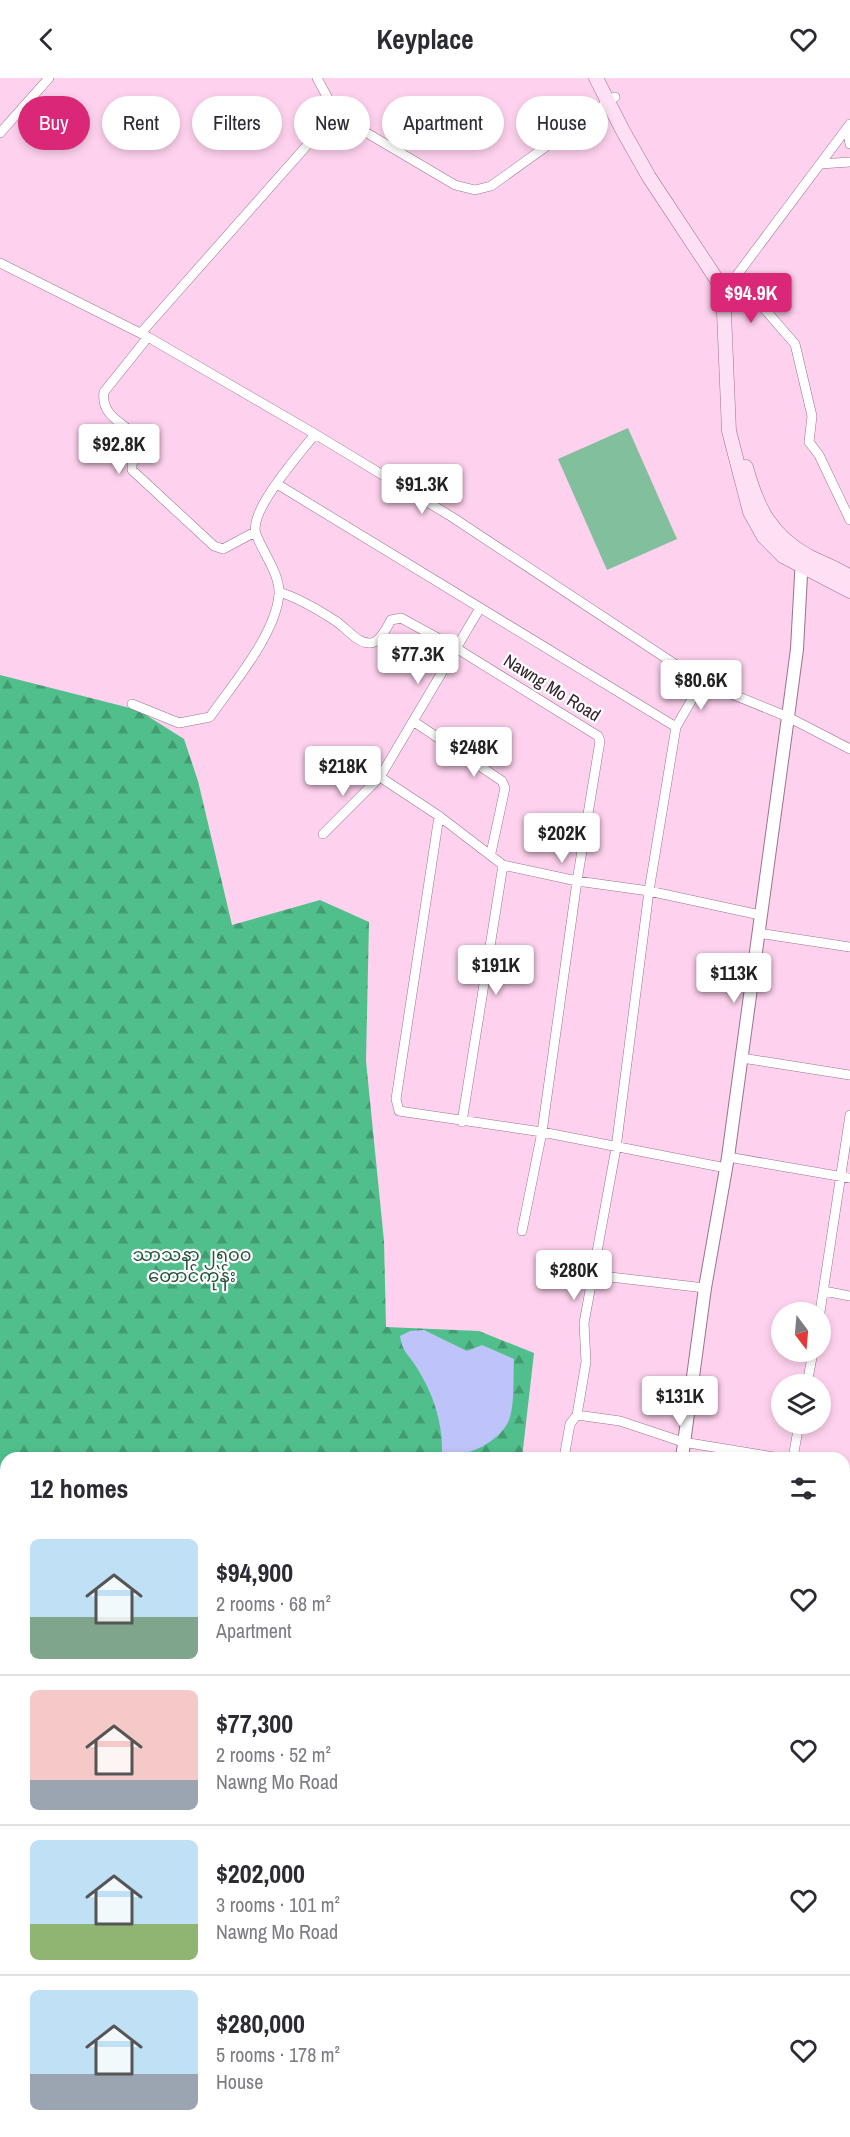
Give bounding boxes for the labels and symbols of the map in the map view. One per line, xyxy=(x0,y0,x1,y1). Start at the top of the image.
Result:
pin: $94.9K xyxy=(702,273,800,324)
pin: $92.8K xyxy=(70,424,168,475)
pin: $91.3K xyxy=(373,464,471,515)
pin: $77.3K xyxy=(369,634,467,685)
street label: Nawng Mo Road xyxy=(499,648,606,727)
pin: $80.6K xyxy=(652,660,750,711)
pin: $248K xyxy=(432,727,516,778)
pin: $218K xyxy=(301,746,385,797)
pin: $202K xyxy=(520,813,604,864)
pin: $191K xyxy=(454,945,538,996)
pin: $113K xyxy=(692,953,776,1004)
park label: သာသနာ ၂၅၀၀ တောင်ကုန်း xyxy=(132,1242,252,1291)
pin: $280K xyxy=(532,1250,616,1301)
north arrow xyxy=(771,1302,831,1362)
pin: $131K xyxy=(638,1376,722,1427)

